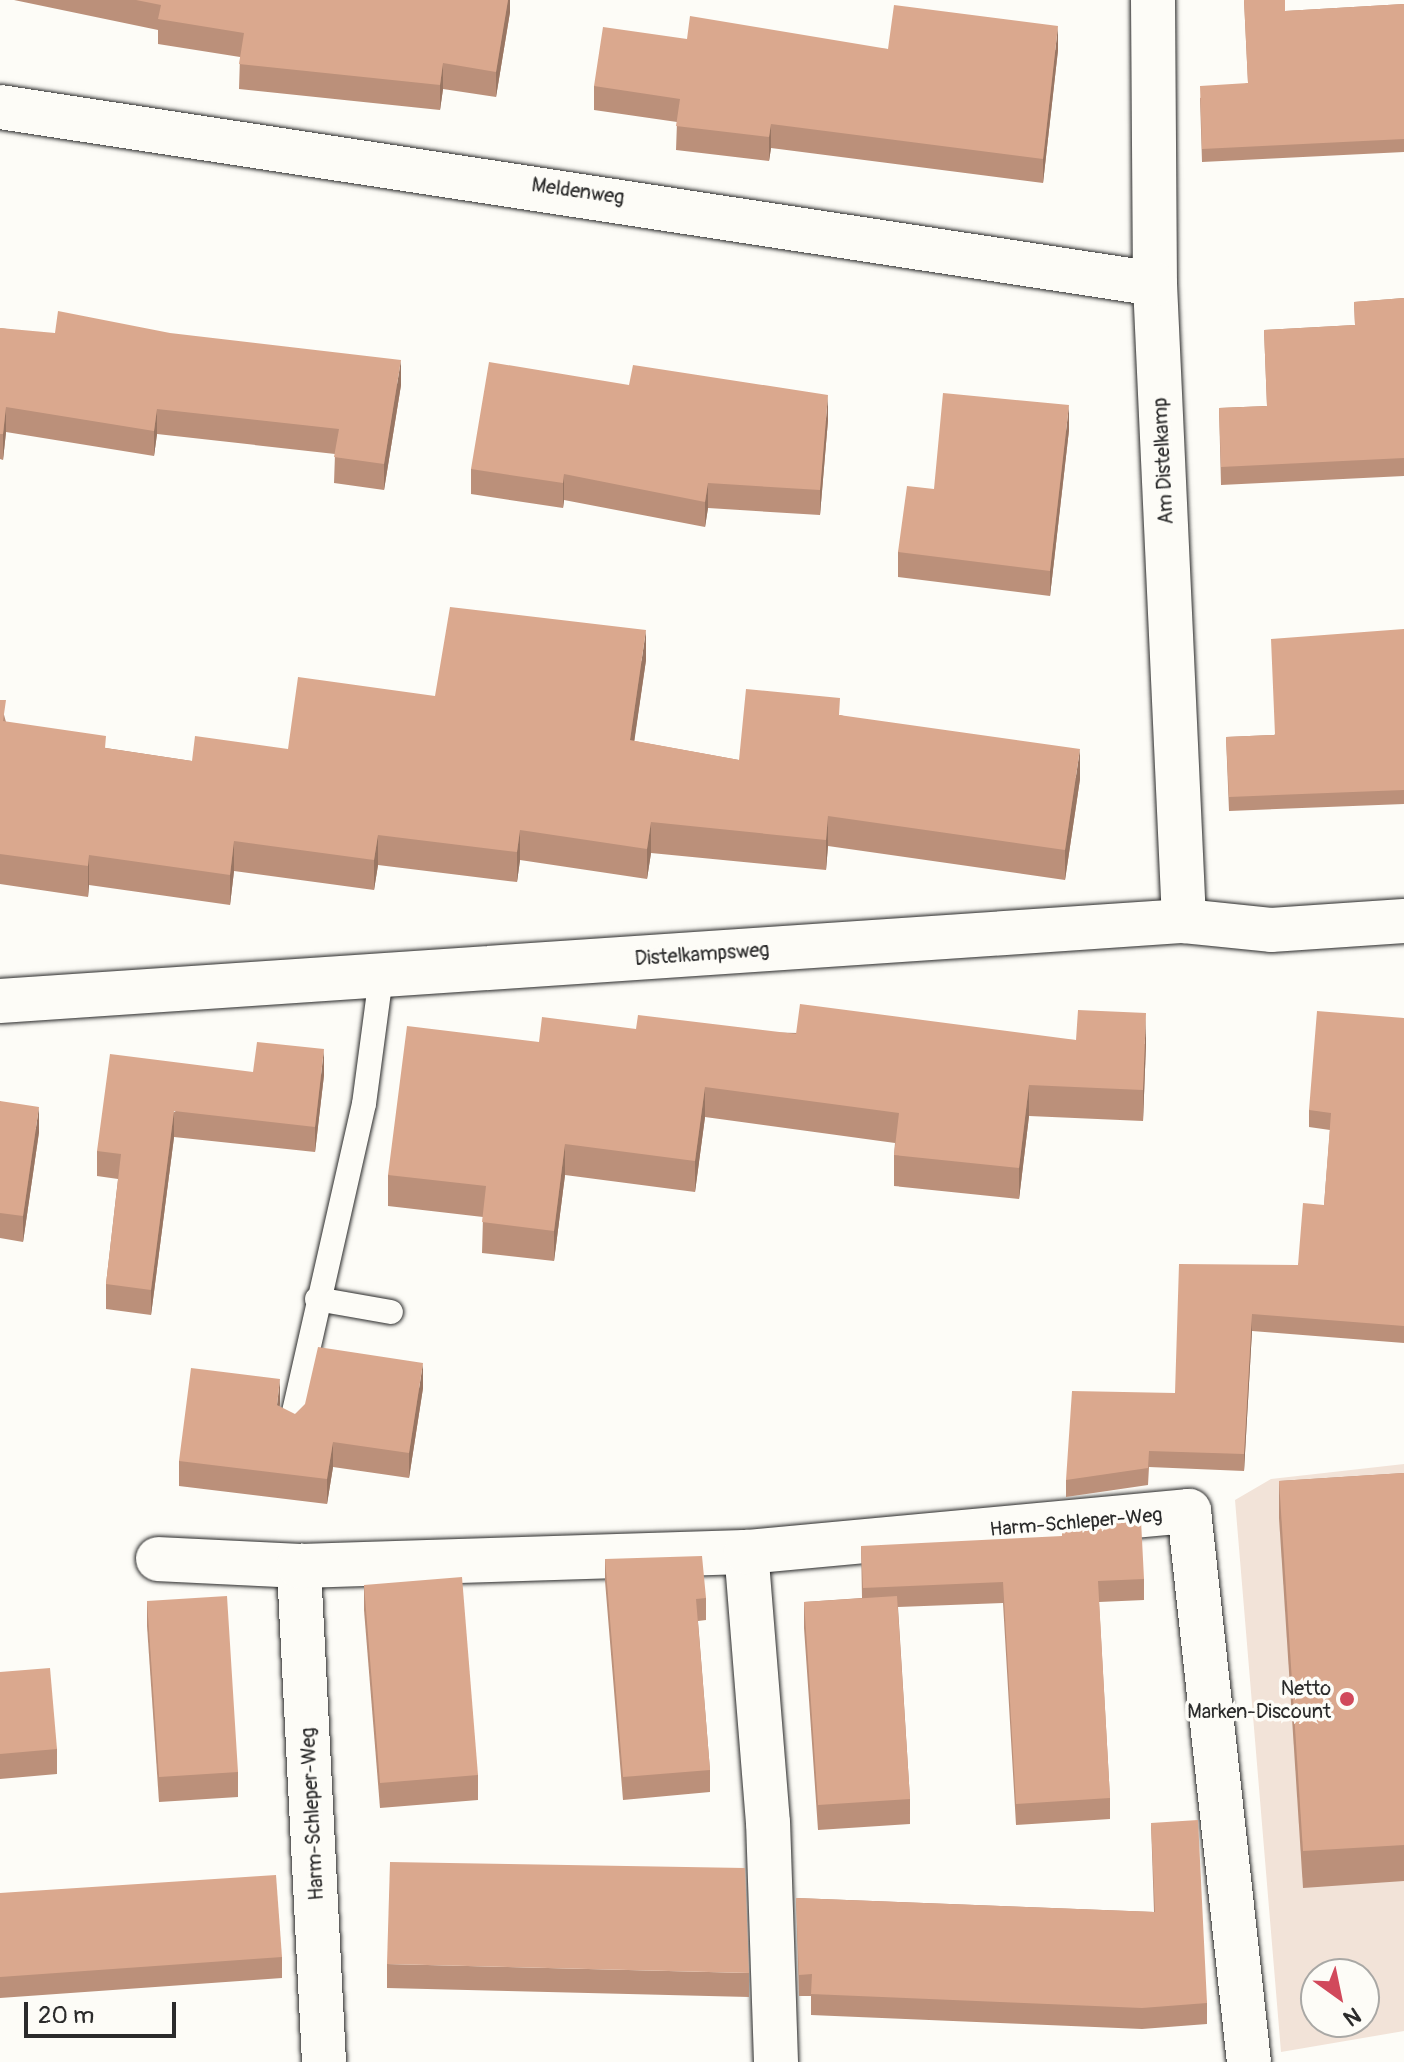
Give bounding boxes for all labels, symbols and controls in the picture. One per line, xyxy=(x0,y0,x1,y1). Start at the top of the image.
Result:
street label: Meldenweg xyxy=(530,173,626,209)
street label: Am Distelkamp xyxy=(1148,397,1178,525)
street label: Distelkampsweg xyxy=(634,937,770,971)
street label: Harm-Schleper-Weg xyxy=(989,1502,1163,1542)
place label: Netto Marken-Discount xyxy=(1187,1676,1331,1723)
marker: Netto Marken-Discount xyxy=(1338,1690,1356,1708)
street label: Harm-Schleper-Weg xyxy=(295,1727,329,1901)
north arrow xyxy=(1300,1958,1380,2038)
scale bar xyxy=(28,1986,180,2036)
text: 20 m xyxy=(38,2001,94,2030)
text: N xyxy=(1338,2001,1366,2032)

